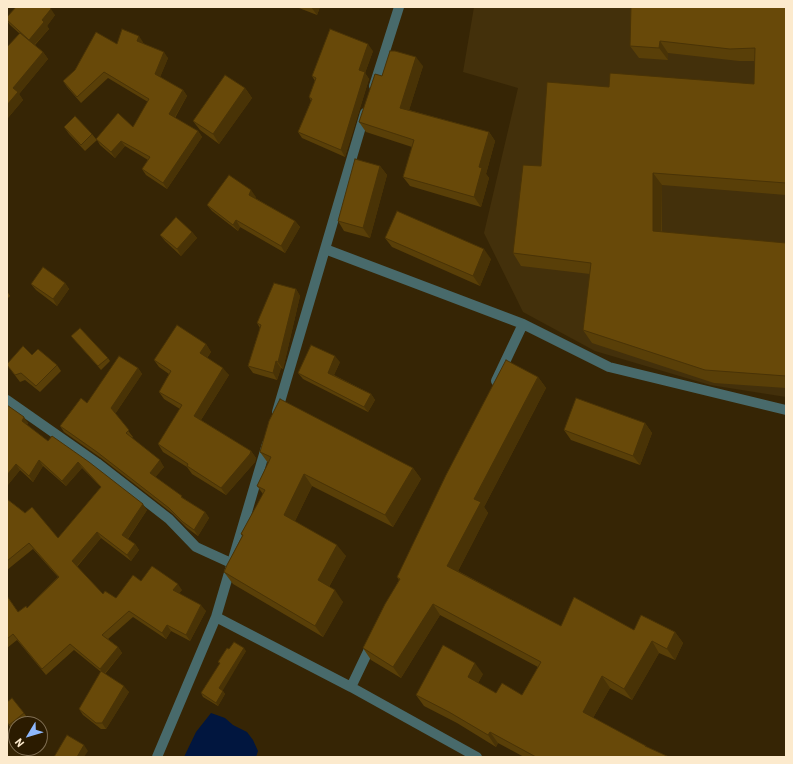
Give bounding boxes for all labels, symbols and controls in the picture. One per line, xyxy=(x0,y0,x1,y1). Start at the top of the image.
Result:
north arrow xyxy=(8,716,48,756)
text: N xyxy=(12,736,26,750)

